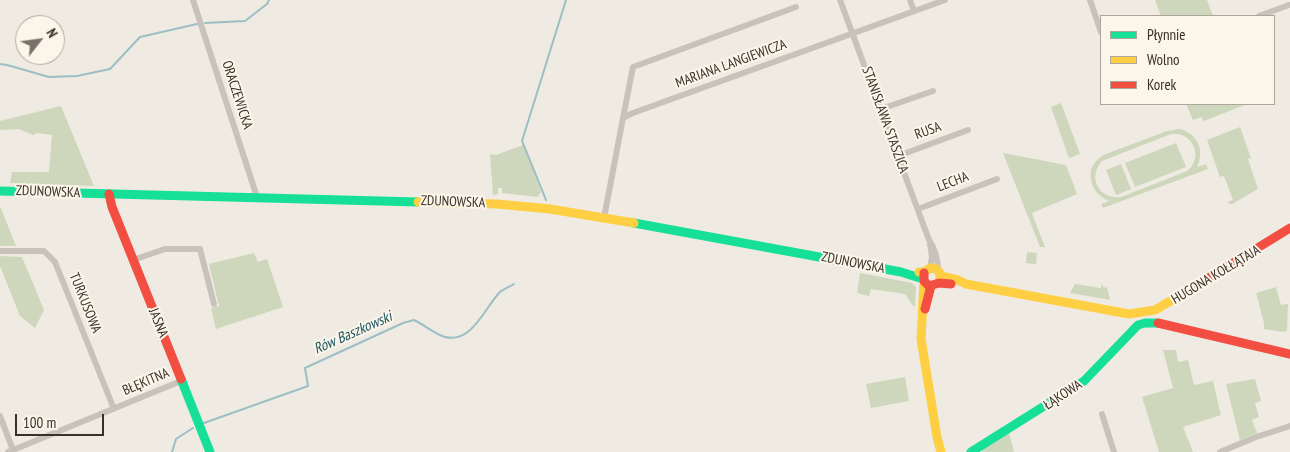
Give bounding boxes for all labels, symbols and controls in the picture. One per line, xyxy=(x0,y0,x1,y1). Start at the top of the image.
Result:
north arrow xyxy=(15,15,65,65)
legend xyxy=(1100,15,1275,105)
text: N xyxy=(42,25,62,41)
text: Płynnie xyxy=(1147,25,1186,44)
street label: MARIANA LANGIEWICZA xyxy=(673,36,789,92)
text: Wolno xyxy=(1147,50,1180,69)
street label: ORACZEWICKA xyxy=(218,59,256,131)
street label: STANISŁAWA STASZICA xyxy=(858,65,912,175)
text: Korek xyxy=(1147,75,1176,94)
street label: RUSA xyxy=(913,119,943,143)
street label: LECHA xyxy=(935,168,971,196)
street label: ZDUNOWSKA xyxy=(16,182,80,202)
street label: ZDUNOWSKA xyxy=(421,192,485,212)
street label: HUGONA KOŁŁĄTAJA xyxy=(1169,242,1263,308)
street label: ZDUNOWSKA xyxy=(820,249,886,277)
street label: TURKUSOWA xyxy=(65,270,105,336)
street label: JASNA xyxy=(145,306,171,340)
water label: Rów Baszkowski xyxy=(311,308,395,358)
street label: BŁĘKITNA xyxy=(120,365,172,399)
street label: ŁĄKOWA xyxy=(1041,376,1085,414)
scale bar xyxy=(18,404,106,436)
text: 100 m xyxy=(23,413,56,432)

